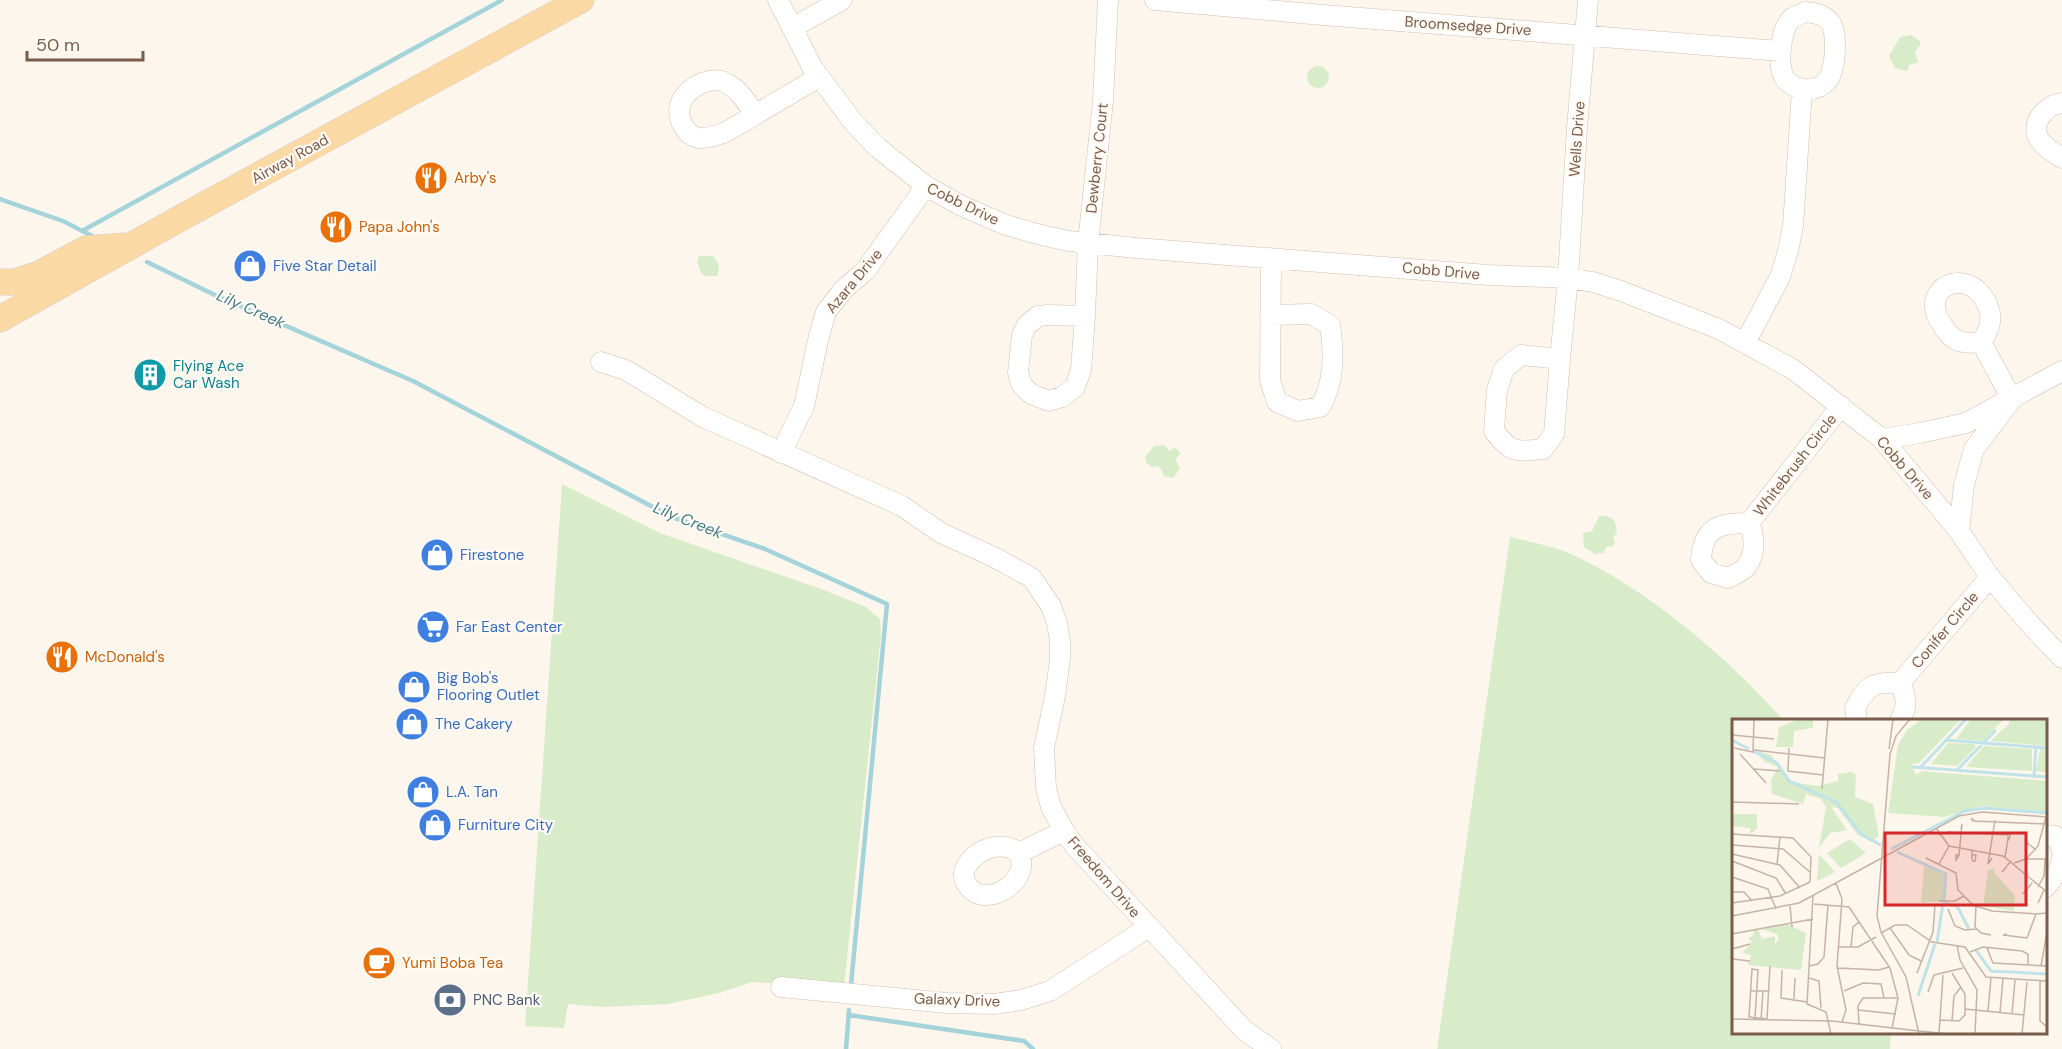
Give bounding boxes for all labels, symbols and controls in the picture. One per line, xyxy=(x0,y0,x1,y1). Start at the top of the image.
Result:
street label: Broomsedge Drive xyxy=(1404,12,1532,40)
scale bar xyxy=(27,24,142,62)
text: 50 m xyxy=(36,33,80,57)
street label: Wells Drive xyxy=(1564,100,1590,178)
street label: Dewberry Court xyxy=(1081,102,1113,214)
street label: Airway Road xyxy=(248,130,332,188)
restaurant icon: Arby's xyxy=(413,160,449,196)
place label: Arby's xyxy=(454,168,497,188)
street label: Cobb Drive xyxy=(924,178,1002,230)
restaurant icon: Papa John's xyxy=(318,209,354,245)
place label: Papa John's xyxy=(359,217,440,237)
street label: Azara Drive xyxy=(821,245,887,317)
shop icon: Five Star Detail xyxy=(232,248,268,284)
place label: Five Star Detail xyxy=(273,256,377,276)
street label: Cobb Drive xyxy=(1401,258,1481,284)
water label: Lily Creek xyxy=(213,285,289,334)
place label: Flying Ace Car Wash xyxy=(173,356,244,393)
building icon: Flying Ace Car Wash xyxy=(132,357,168,393)
street label: Whitebrush Circle xyxy=(1749,410,1841,520)
street label: Cobb Drive xyxy=(1872,432,1938,504)
water label: Lily Creek xyxy=(650,497,726,544)
shop icon: Firestone xyxy=(419,537,455,573)
place label: Firestone xyxy=(460,545,524,565)
street label: Conifer Circle xyxy=(1907,587,1983,673)
supermarket icon: Far East Center xyxy=(415,609,451,645)
place label: Far East Center xyxy=(456,617,563,637)
restaurant icon: McDonald's xyxy=(44,639,80,675)
place label: McDonald's xyxy=(85,647,165,667)
place label: Big Bob's Flooring Outlet xyxy=(437,668,540,705)
shop icon: Big Bob's Flooring Outlet xyxy=(396,669,432,705)
shop icon: The Cakery xyxy=(394,706,430,742)
place label: The Cakery xyxy=(435,714,514,734)
inset map xyxy=(1732,719,2047,1034)
shop icon: L.A. Tan xyxy=(405,774,441,810)
place label: L.A. Tan xyxy=(446,782,498,802)
shop icon: Furniture City xyxy=(417,807,453,843)
place label: Furniture City xyxy=(458,815,554,835)
street label: Freedom Drive xyxy=(1063,832,1145,922)
cafe icon: Yumi Boba Tea xyxy=(361,945,397,981)
place label: Yumi Boba Tea xyxy=(402,953,503,973)
bank icon: PNC Bank xyxy=(432,982,468,1018)
street label: Galaxy Drive xyxy=(914,988,1000,1012)
place label: PNC Bank xyxy=(473,990,541,1010)

